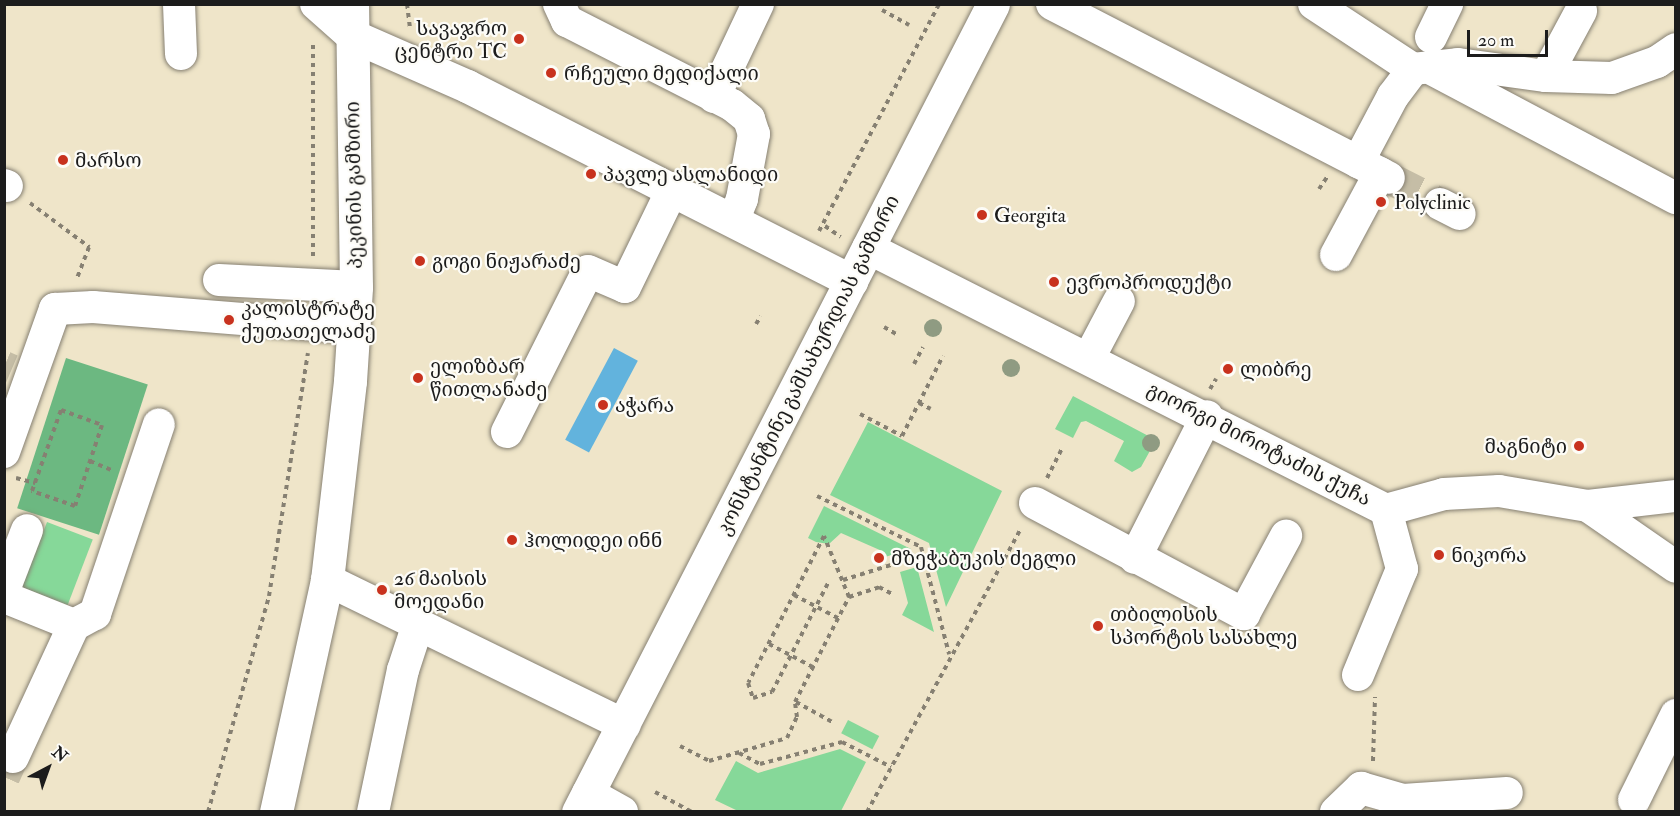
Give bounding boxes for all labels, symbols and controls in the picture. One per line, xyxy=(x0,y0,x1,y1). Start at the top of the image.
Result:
place label: სავაჯრო ცენტრი TC xyxy=(395,16,507,63)
scale bar xyxy=(1470,18,1551,56)
text: 20 m xyxy=(1478,29,1514,52)
marker: სავაჯრო ცენტრი TC xyxy=(512,32,526,46)
place label: რჩეული მედიქალი xyxy=(564,61,759,85)
marker: რჩეული მედიქალი xyxy=(542,64,560,82)
street label: პეკინის გამზირი xyxy=(341,101,367,269)
place label: მარსო xyxy=(75,148,142,172)
marker: მარსო xyxy=(56,153,70,167)
place label: პავლე ასლანიდი xyxy=(603,162,778,186)
marker: პავლე ასლანიდი xyxy=(584,167,598,181)
place label: Polyclinic xyxy=(1394,190,1470,214)
street label: კონსტანტინე გამსახურდიას გამზირი xyxy=(711,191,905,539)
marker: Polyclinic xyxy=(1372,193,1390,211)
place label: Georgita xyxy=(994,203,1066,227)
marker: Georgita xyxy=(975,208,989,222)
place label: გოგი ნიჟარაძე xyxy=(432,249,581,273)
marker: გოგი ნიჟარაძე xyxy=(413,254,427,268)
place label: ევროპროდუქტი xyxy=(1066,270,1232,294)
marker: ევროპროდუქტი xyxy=(1047,275,1061,289)
place label: კალისტრატე ქუთათელაძე xyxy=(241,296,376,343)
marker: კალისტრატე ქუთათელაძე xyxy=(222,313,236,327)
place label: ელიზბარ წითლანაძე xyxy=(430,354,548,401)
place label: ლიბრე xyxy=(1240,357,1312,381)
marker: ლიბრე xyxy=(1221,362,1235,376)
marker: ელიზბარ წითლანაძე xyxy=(411,371,425,385)
street label: გიორგი მიროტაძის ქუჩა xyxy=(1143,377,1375,511)
place label: აჭარა xyxy=(615,393,674,417)
marker: აჭარა xyxy=(596,398,610,412)
place label: მაგნიტი xyxy=(1485,434,1567,458)
marker: მაგნიტი xyxy=(1572,439,1586,453)
place label: ჰოლიდეი ინნ xyxy=(524,528,662,552)
marker: ჰოლიდეი ინნ xyxy=(505,533,519,547)
place label: ნიკორა xyxy=(1451,543,1527,567)
place label: მზეჭაბუკის ძეგლი xyxy=(891,546,1076,570)
marker: ნიკორა xyxy=(1432,548,1446,562)
marker: მზეჭაბუკის ძეგლი xyxy=(872,551,886,565)
place label: 26 მაისის მოედანი xyxy=(394,566,487,613)
marker: 26 მაისის მოედანი xyxy=(375,583,389,597)
place label: თბილისის სპორტის სასახლე xyxy=(1110,602,1298,649)
marker: თბილისის სპორტის სასახლე xyxy=(1091,619,1105,633)
north arrow xyxy=(18,738,78,798)
text: N xyxy=(48,742,72,767)

